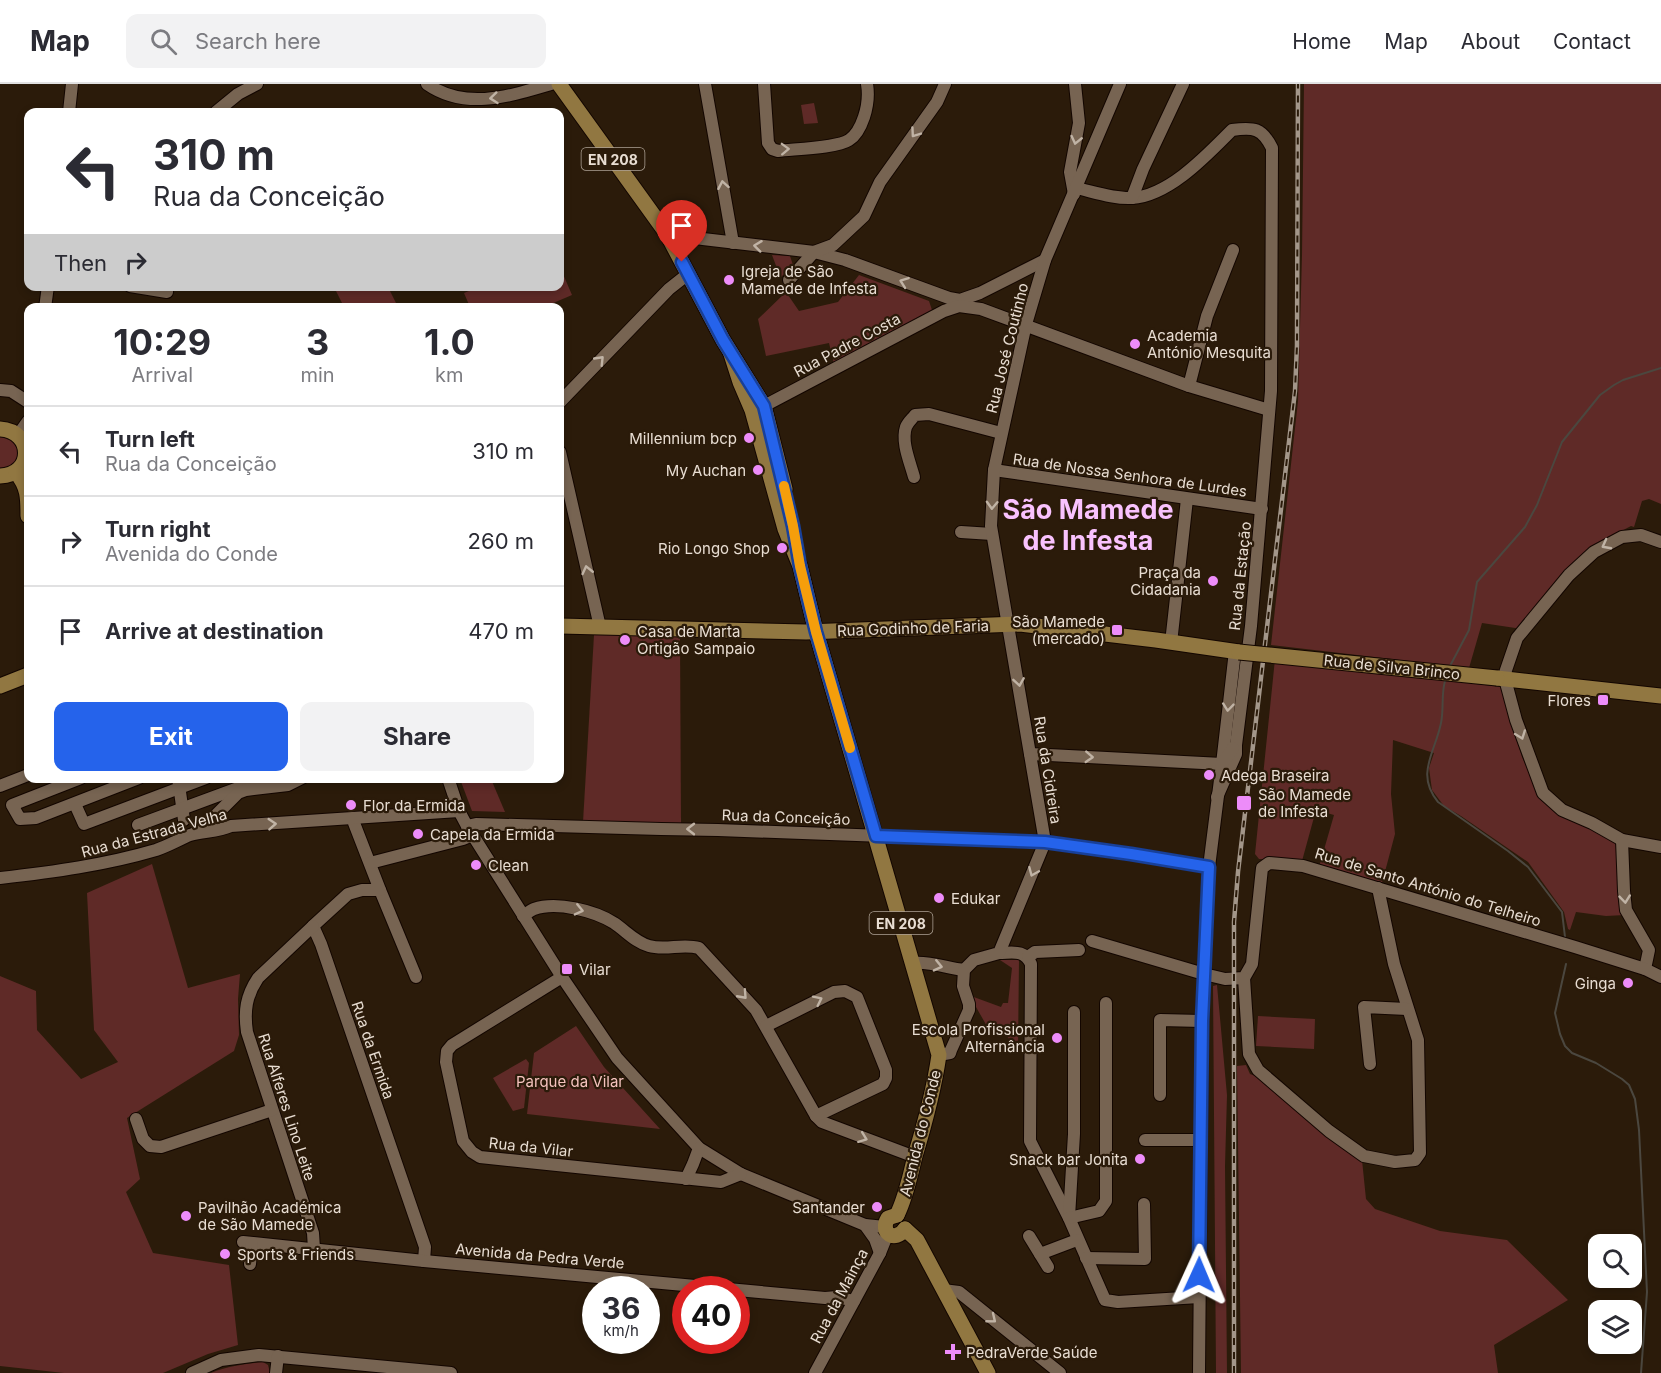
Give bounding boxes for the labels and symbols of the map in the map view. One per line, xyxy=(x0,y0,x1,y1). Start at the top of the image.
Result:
one-way arrow xyxy=(490,91,499,104)
one-way arrow xyxy=(911,127,922,138)
one-way arrow xyxy=(1070,134,1083,144)
one-way arrow xyxy=(781,143,790,156)
road number: EN 208 xyxy=(582,148,644,170)
one-way arrow xyxy=(717,180,730,190)
pin xyxy=(656,200,707,262)
one-way arrow xyxy=(754,240,763,252)
place label: Igreja de São Mamede de Infesta xyxy=(741,262,877,298)
marker: Igreja de São Mamede de Infesta xyxy=(722,273,736,287)
one-way arrow xyxy=(900,276,910,289)
street label: Rua José Coutinho xyxy=(982,281,1032,415)
street label: Rua Padre Costa xyxy=(790,309,904,381)
place label: Academia António Mesquita xyxy=(1147,326,1271,362)
marker: Academia António Mesquita xyxy=(1128,337,1142,351)
one-way arrow xyxy=(593,356,604,367)
place label: Millennium bcp xyxy=(629,429,737,448)
marker: Millennium bcp xyxy=(742,431,756,445)
street label: Rua de Nossa Senhora de Lurdes xyxy=(1012,449,1248,501)
place label: My Auchan xyxy=(666,461,746,480)
marker: My Auchan xyxy=(751,463,765,477)
district label: São Mamede de Infesta xyxy=(1003,493,1173,557)
one-way arrow xyxy=(986,501,999,510)
street label: Rua da Estação xyxy=(1225,521,1255,631)
one-way arrow xyxy=(1601,538,1612,550)
place label: Rio Longo Shop xyxy=(658,539,770,558)
marker: Rio Longo Shop xyxy=(775,541,789,555)
place label: Praça da Cidadania xyxy=(1130,563,1201,599)
one-way arrow xyxy=(581,565,594,575)
marker: Praça da Cidadania xyxy=(1206,574,1220,588)
place label: São Mamede (mercado) xyxy=(1012,612,1105,648)
street label: Rua Godinho de Faria xyxy=(837,616,989,640)
place label: Casa de Marta Ortigão Sampaio xyxy=(637,622,755,658)
marker: São Mamede (mercado) xyxy=(1110,623,1124,637)
marker: Casa de Marta Ortigão Sampaio xyxy=(618,633,632,647)
street label: Rua de Silva Brinco xyxy=(1323,650,1461,684)
one-way arrow xyxy=(1012,677,1024,687)
place label: Flores xyxy=(1547,691,1591,710)
marker: Flores xyxy=(1596,693,1610,707)
one-way arrow xyxy=(1223,703,1235,712)
street label: Rua da Cidreira xyxy=(1030,715,1066,825)
one-way arrow xyxy=(1514,729,1526,740)
one-way arrow xyxy=(1084,751,1093,764)
place label: Adega Braseira xyxy=(1221,766,1329,785)
marker: Adega Braseira xyxy=(1202,768,1216,782)
place label: São Mamede de Infesta xyxy=(1258,785,1351,821)
marker: São Mamede de Infesta xyxy=(1235,794,1253,812)
place label: Flor da Ermida xyxy=(363,796,465,815)
marker: Flor da Ermida xyxy=(344,798,358,812)
street label: Rua da Estrada Velha xyxy=(79,804,229,862)
street label: Rua da Conceição xyxy=(721,805,851,829)
one-way arrow xyxy=(267,818,276,831)
one-way arrow xyxy=(686,823,695,836)
place label: Capela da Ermida xyxy=(430,825,555,844)
marker: Capela da Ermida xyxy=(411,827,425,841)
street label: Rua de Santo António do Telheiro xyxy=(1312,843,1544,931)
place label: Clean xyxy=(488,856,529,875)
marker: Clean xyxy=(469,858,483,872)
one-way arrow xyxy=(1028,866,1040,877)
place label: Edukar xyxy=(951,889,1001,908)
marker: Edukar xyxy=(932,891,946,905)
one-way arrow xyxy=(1618,894,1631,903)
one-way arrow xyxy=(573,903,583,916)
road number: EN 208 xyxy=(870,912,932,934)
one-way arrow xyxy=(933,958,943,971)
place label: Vilar xyxy=(579,960,611,979)
marker: Vilar xyxy=(560,962,574,976)
place label: Ginga xyxy=(1575,974,1616,993)
marker: Ginga xyxy=(1621,976,1635,990)
one-way arrow xyxy=(736,988,747,999)
one-way arrow xyxy=(812,995,823,1007)
street label: Rua da Ermida xyxy=(347,999,399,1101)
place label: Escola Profissional Alternância xyxy=(912,1020,1045,1056)
street label: Rua Alferes Lino Leite xyxy=(254,1031,320,1183)
marker: Escola Profissional Alternância xyxy=(1050,1031,1064,1045)
street label: Avenida do Conde xyxy=(895,1068,945,1198)
park label: Parque da Vilar xyxy=(516,1072,624,1091)
one-way arrow xyxy=(857,1131,868,1143)
street label: Rua da Vilar xyxy=(488,1133,574,1161)
place label: Snack bar Jonita xyxy=(1009,1150,1128,1169)
marker: Snack bar Jonita xyxy=(1133,1152,1147,1166)
place label: Pavilhão Académica de São Mamede xyxy=(198,1198,341,1234)
place label: Santander xyxy=(792,1198,865,1217)
marker: Santander xyxy=(870,1200,884,1214)
marker: Pavilhão Académica de São Mamede xyxy=(179,1209,193,1223)
street label: Avenida da Pedra Verde xyxy=(455,1239,625,1273)
position arrow xyxy=(1167,1243,1231,1307)
place label: Sports & Friends xyxy=(237,1245,354,1264)
street label: Rua da Mainça xyxy=(806,1245,872,1347)
marker: Sports & Friends xyxy=(218,1247,232,1261)
speed limit sign: 40 xyxy=(672,1276,750,1354)
one-way arrow xyxy=(985,1311,996,1322)
marker: PedraVerde Saúde xyxy=(944,1343,962,1361)
place label: PedraVerde Saúde xyxy=(966,1343,1097,1362)

